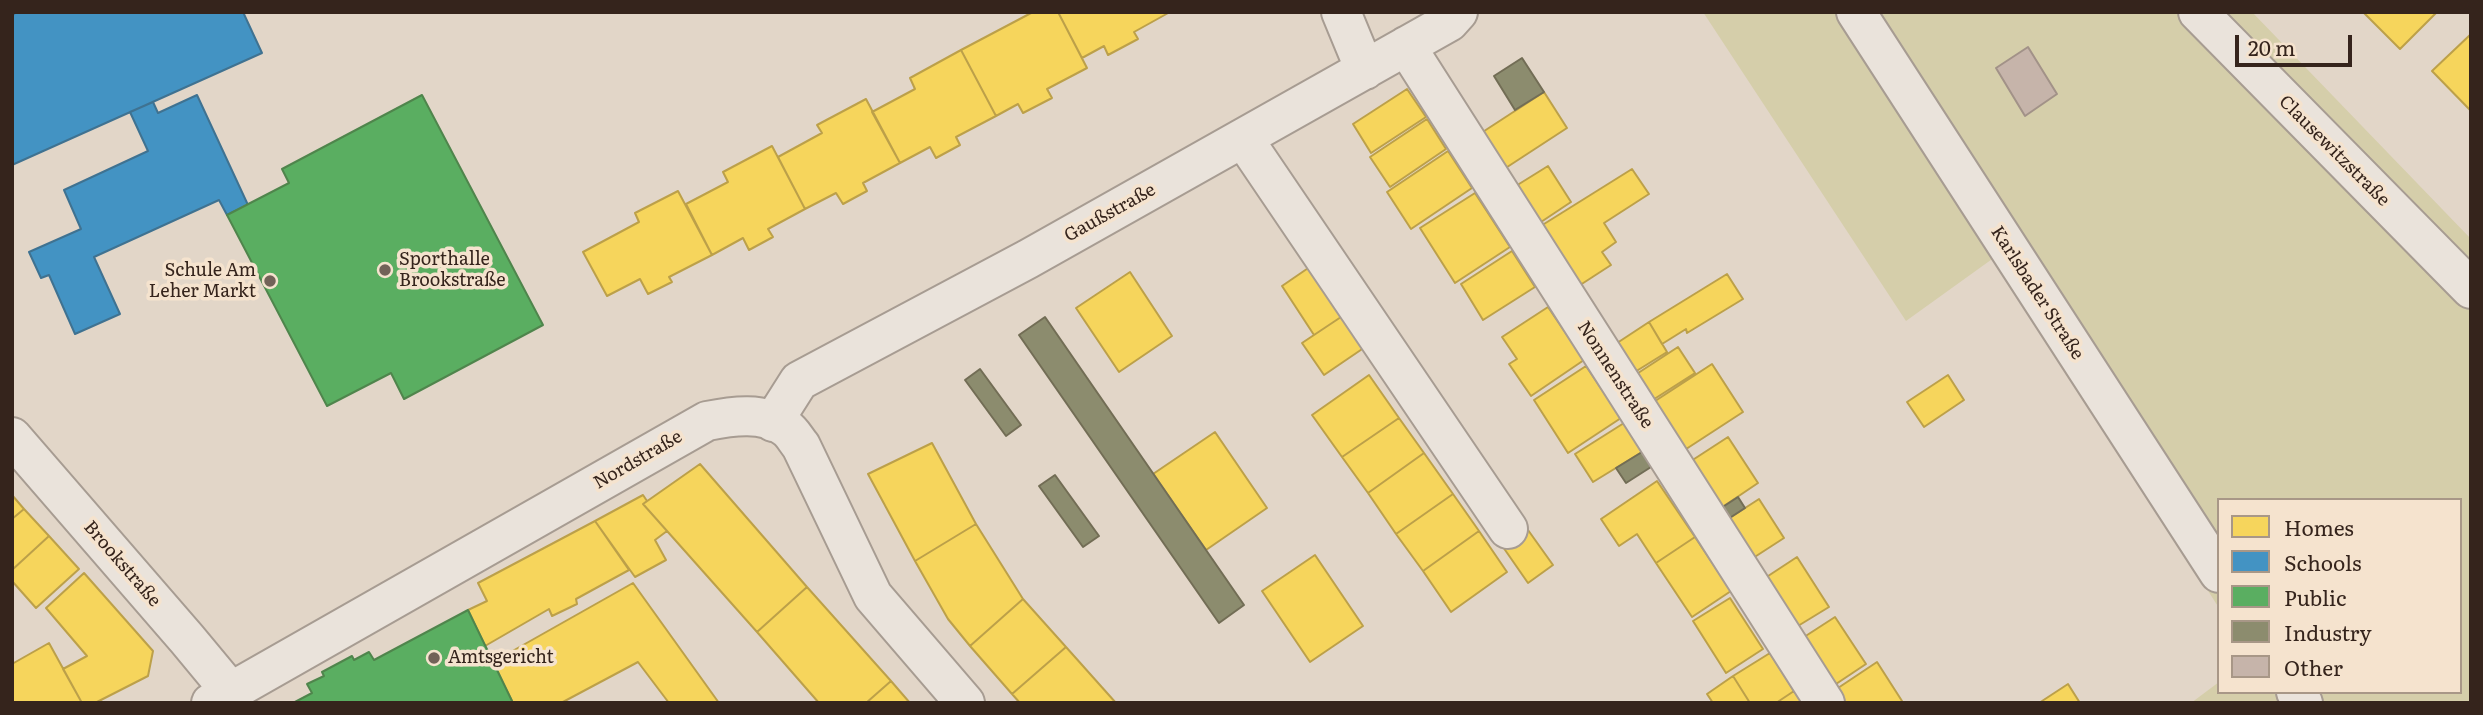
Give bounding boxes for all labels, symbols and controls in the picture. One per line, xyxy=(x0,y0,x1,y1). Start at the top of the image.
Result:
scale bar xyxy=(2238,21,2355,65)
text: 20 m xyxy=(2248,31,2295,62)
street label: Clausewitzstraße xyxy=(2274,91,2394,211)
street label: Gaußstraße xyxy=(1061,179,1159,247)
street label: Karlsbader Straße xyxy=(1986,222,2088,364)
place label: Sporthalle Brookstraße xyxy=(399,249,506,292)
place label: Schule Am Leher Markt xyxy=(149,260,256,302)
marker: Sporthalle Brookstraße xyxy=(377,262,393,278)
marker: Schule Am Leher Markt xyxy=(262,273,278,289)
street label: Nonnenstraße xyxy=(1572,317,1658,433)
street label: Nordstraße xyxy=(590,426,686,494)
legend xyxy=(2217,498,2462,694)
text: Homes xyxy=(2284,511,2354,542)
street label: Brookstraße xyxy=(79,517,165,611)
text: Schools xyxy=(2284,546,2362,577)
text: Public xyxy=(2284,581,2346,612)
text: Industry xyxy=(2284,616,2372,647)
place label: Amtsgericht xyxy=(448,647,554,669)
marker: Amtsgericht xyxy=(426,650,442,666)
text: Other xyxy=(2284,651,2343,682)

